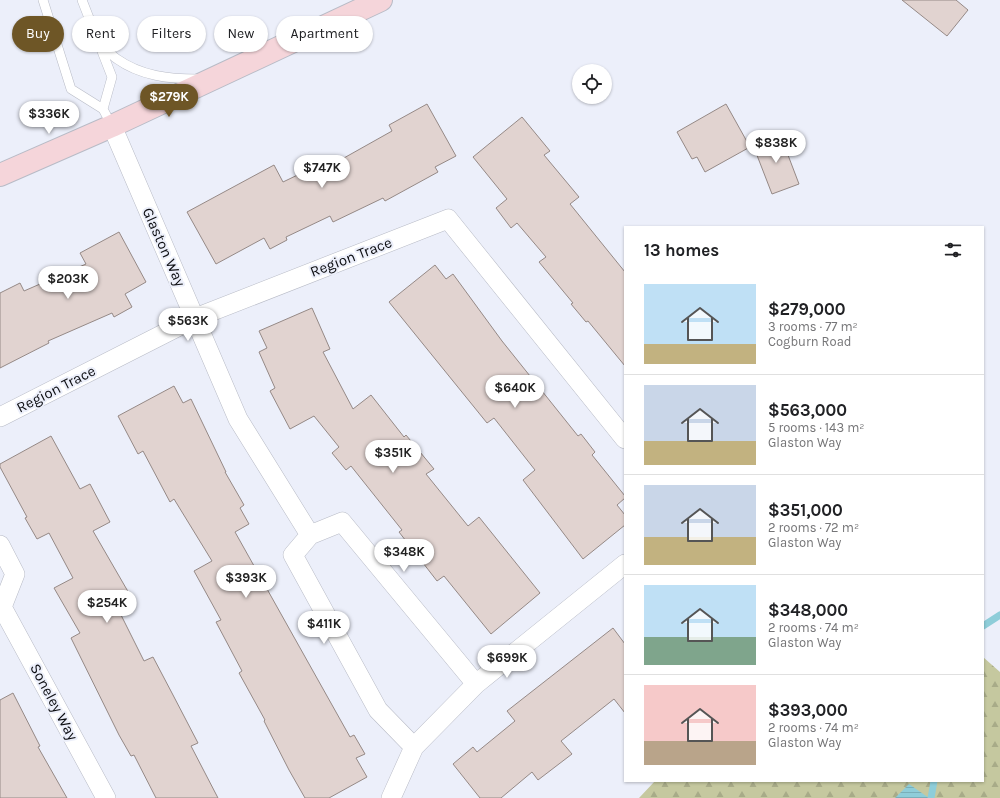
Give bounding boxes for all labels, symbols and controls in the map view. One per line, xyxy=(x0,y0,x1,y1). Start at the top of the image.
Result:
chip: Buy xyxy=(12,16,64,52)
chip: Rent xyxy=(72,16,129,52)
chip: Filters xyxy=(137,16,206,52)
chip: New xyxy=(214,16,268,52)
chip: Apartment xyxy=(276,16,373,52)
map controls xyxy=(572,64,612,104)
button: locate xyxy=(572,64,612,104)
pin: $279K xyxy=(141,84,197,118)
text: $279K xyxy=(149,89,189,104)
pin: $336K xyxy=(21,101,77,135)
text: $336K xyxy=(28,106,70,121)
pin: $838K xyxy=(748,130,804,164)
text: $838K xyxy=(755,135,797,150)
pin: $747K xyxy=(294,155,350,189)
text: $747K xyxy=(303,160,341,175)
street label: Glaston Way xyxy=(139,205,189,289)
street label: Region Trace xyxy=(308,233,394,281)
icon: filters xyxy=(942,239,964,261)
text: 13 homes xyxy=(644,240,719,260)
pin: $203K xyxy=(40,266,96,300)
text: $203K xyxy=(47,271,89,286)
text: $279,000 xyxy=(768,299,845,319)
icon: home xyxy=(676,300,724,348)
pin: $563K xyxy=(160,308,216,342)
text: $563K xyxy=(167,313,209,328)
text: 3 rooms · 77 m² xyxy=(768,319,858,334)
text: Cogburn Road xyxy=(768,334,852,349)
street label: Region Trace xyxy=(14,361,98,417)
pin: $640K xyxy=(487,375,543,409)
text: $640K xyxy=(494,380,536,395)
text: $563,000 xyxy=(768,400,847,420)
icon: home xyxy=(676,401,724,449)
text: 5 rooms · 143 m² xyxy=(768,420,865,435)
text: Glaston Way xyxy=(768,435,841,450)
pin: $351K xyxy=(365,440,421,474)
text: $351K xyxy=(374,445,412,460)
text: $351,000 xyxy=(768,500,843,520)
icon: home xyxy=(676,501,724,549)
text: 2 rooms · 72 m² xyxy=(768,520,859,535)
text: Glaston Way xyxy=(768,535,841,550)
pin: $348K xyxy=(376,539,432,573)
text: $348K xyxy=(383,544,425,559)
pin: $393K xyxy=(218,565,274,599)
text: $393K xyxy=(225,570,267,585)
pin: $254K xyxy=(79,590,135,624)
text: $254K xyxy=(87,595,127,610)
text: $348,000 xyxy=(768,600,848,620)
icon: home xyxy=(676,601,724,649)
pin: $411K xyxy=(296,611,352,645)
text: $411K xyxy=(307,616,341,631)
text: 2 rooms · 74 m² xyxy=(768,620,859,635)
text: Glaston Way xyxy=(768,635,841,650)
pin: $699K xyxy=(479,645,535,679)
text: $699K xyxy=(486,650,528,665)
street label: Soneley Way xyxy=(26,660,82,744)
text: $393,000 xyxy=(768,700,848,720)
icon: home xyxy=(676,701,724,749)
text: 2 rooms · 74 m² xyxy=(768,720,859,735)
text: Glaston Way xyxy=(768,735,841,750)

